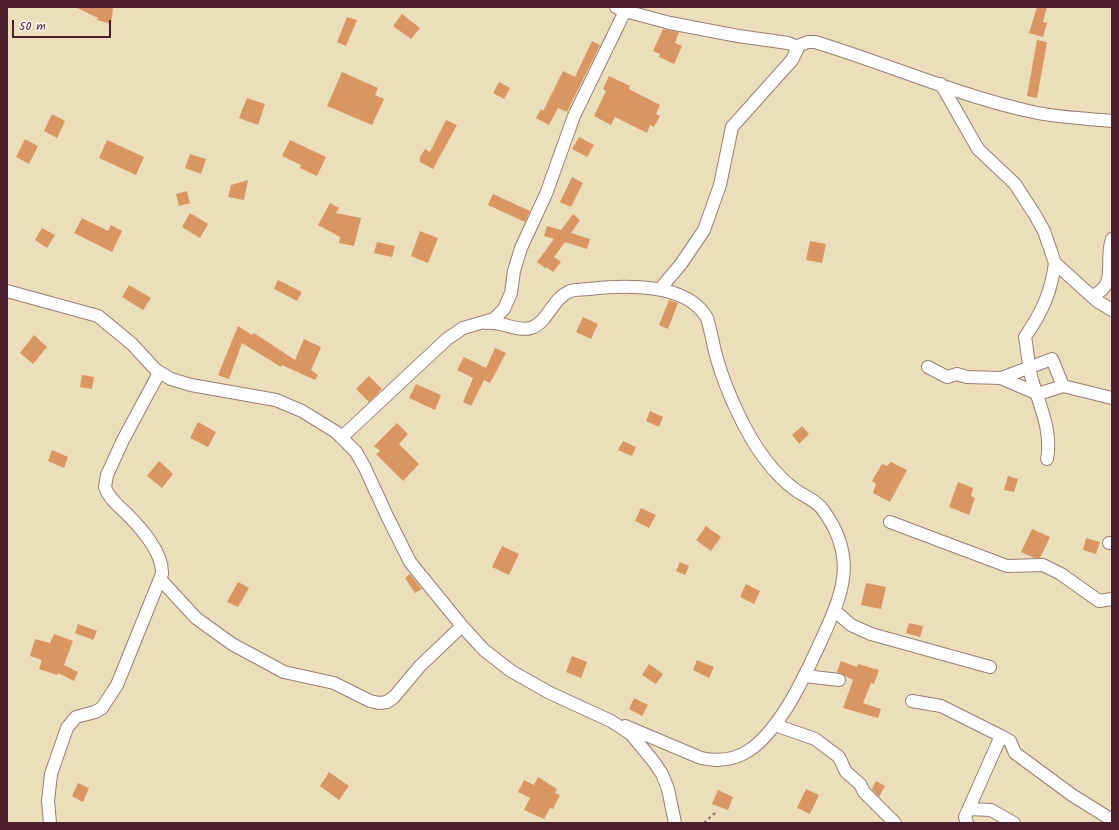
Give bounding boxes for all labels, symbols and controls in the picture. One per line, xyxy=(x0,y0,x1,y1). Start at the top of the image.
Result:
scale bar xyxy=(14,12,113,38)
text: 50 m xyxy=(19,17,46,36)

